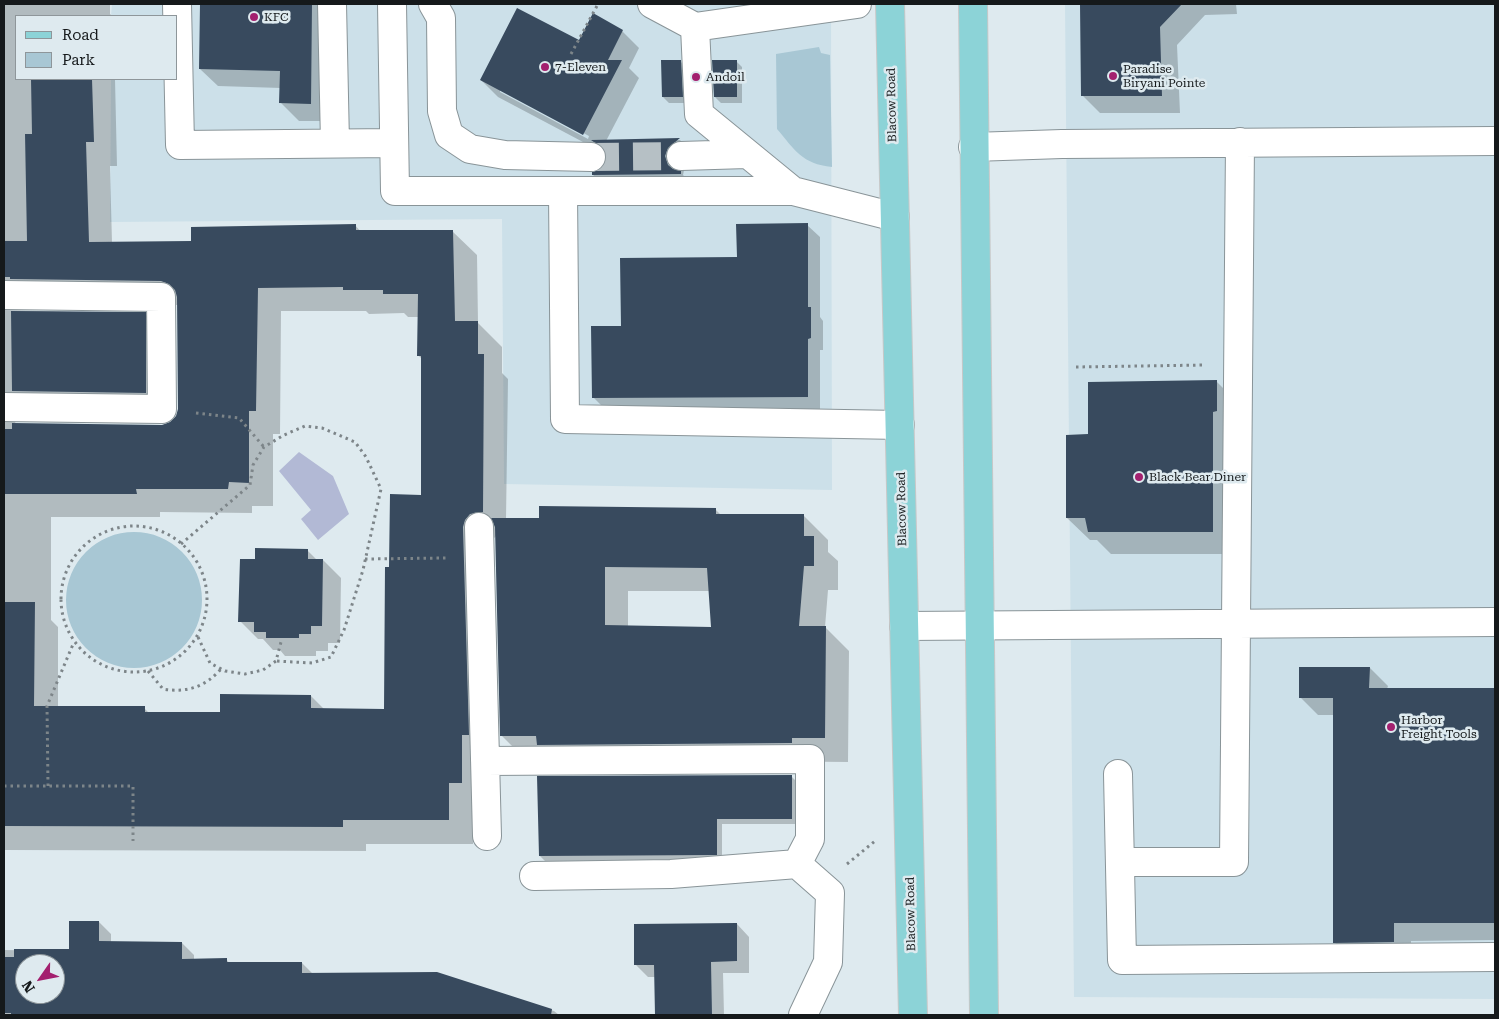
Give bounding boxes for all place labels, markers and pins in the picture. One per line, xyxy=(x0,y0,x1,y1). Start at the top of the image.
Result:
place label: KFC xyxy=(264,10,288,24)
marker: KFC xyxy=(248,11,260,23)
place label: 7-Eleven xyxy=(555,60,606,74)
marker: 7-Eleven xyxy=(539,61,551,73)
place label: Paradise Biryani Pointe xyxy=(1123,62,1205,90)
place label: Andoil xyxy=(706,70,745,84)
marker: Paradise Biryani Pointe xyxy=(1107,70,1119,82)
marker: Andoil xyxy=(690,71,702,83)
place label: Black Bear Diner xyxy=(1149,470,1246,484)
marker: Black Bear Diner xyxy=(1133,471,1145,483)
place label: Harbor Freight Tools xyxy=(1401,713,1477,741)
marker: Harbor Freight Tools xyxy=(1385,721,1397,733)

